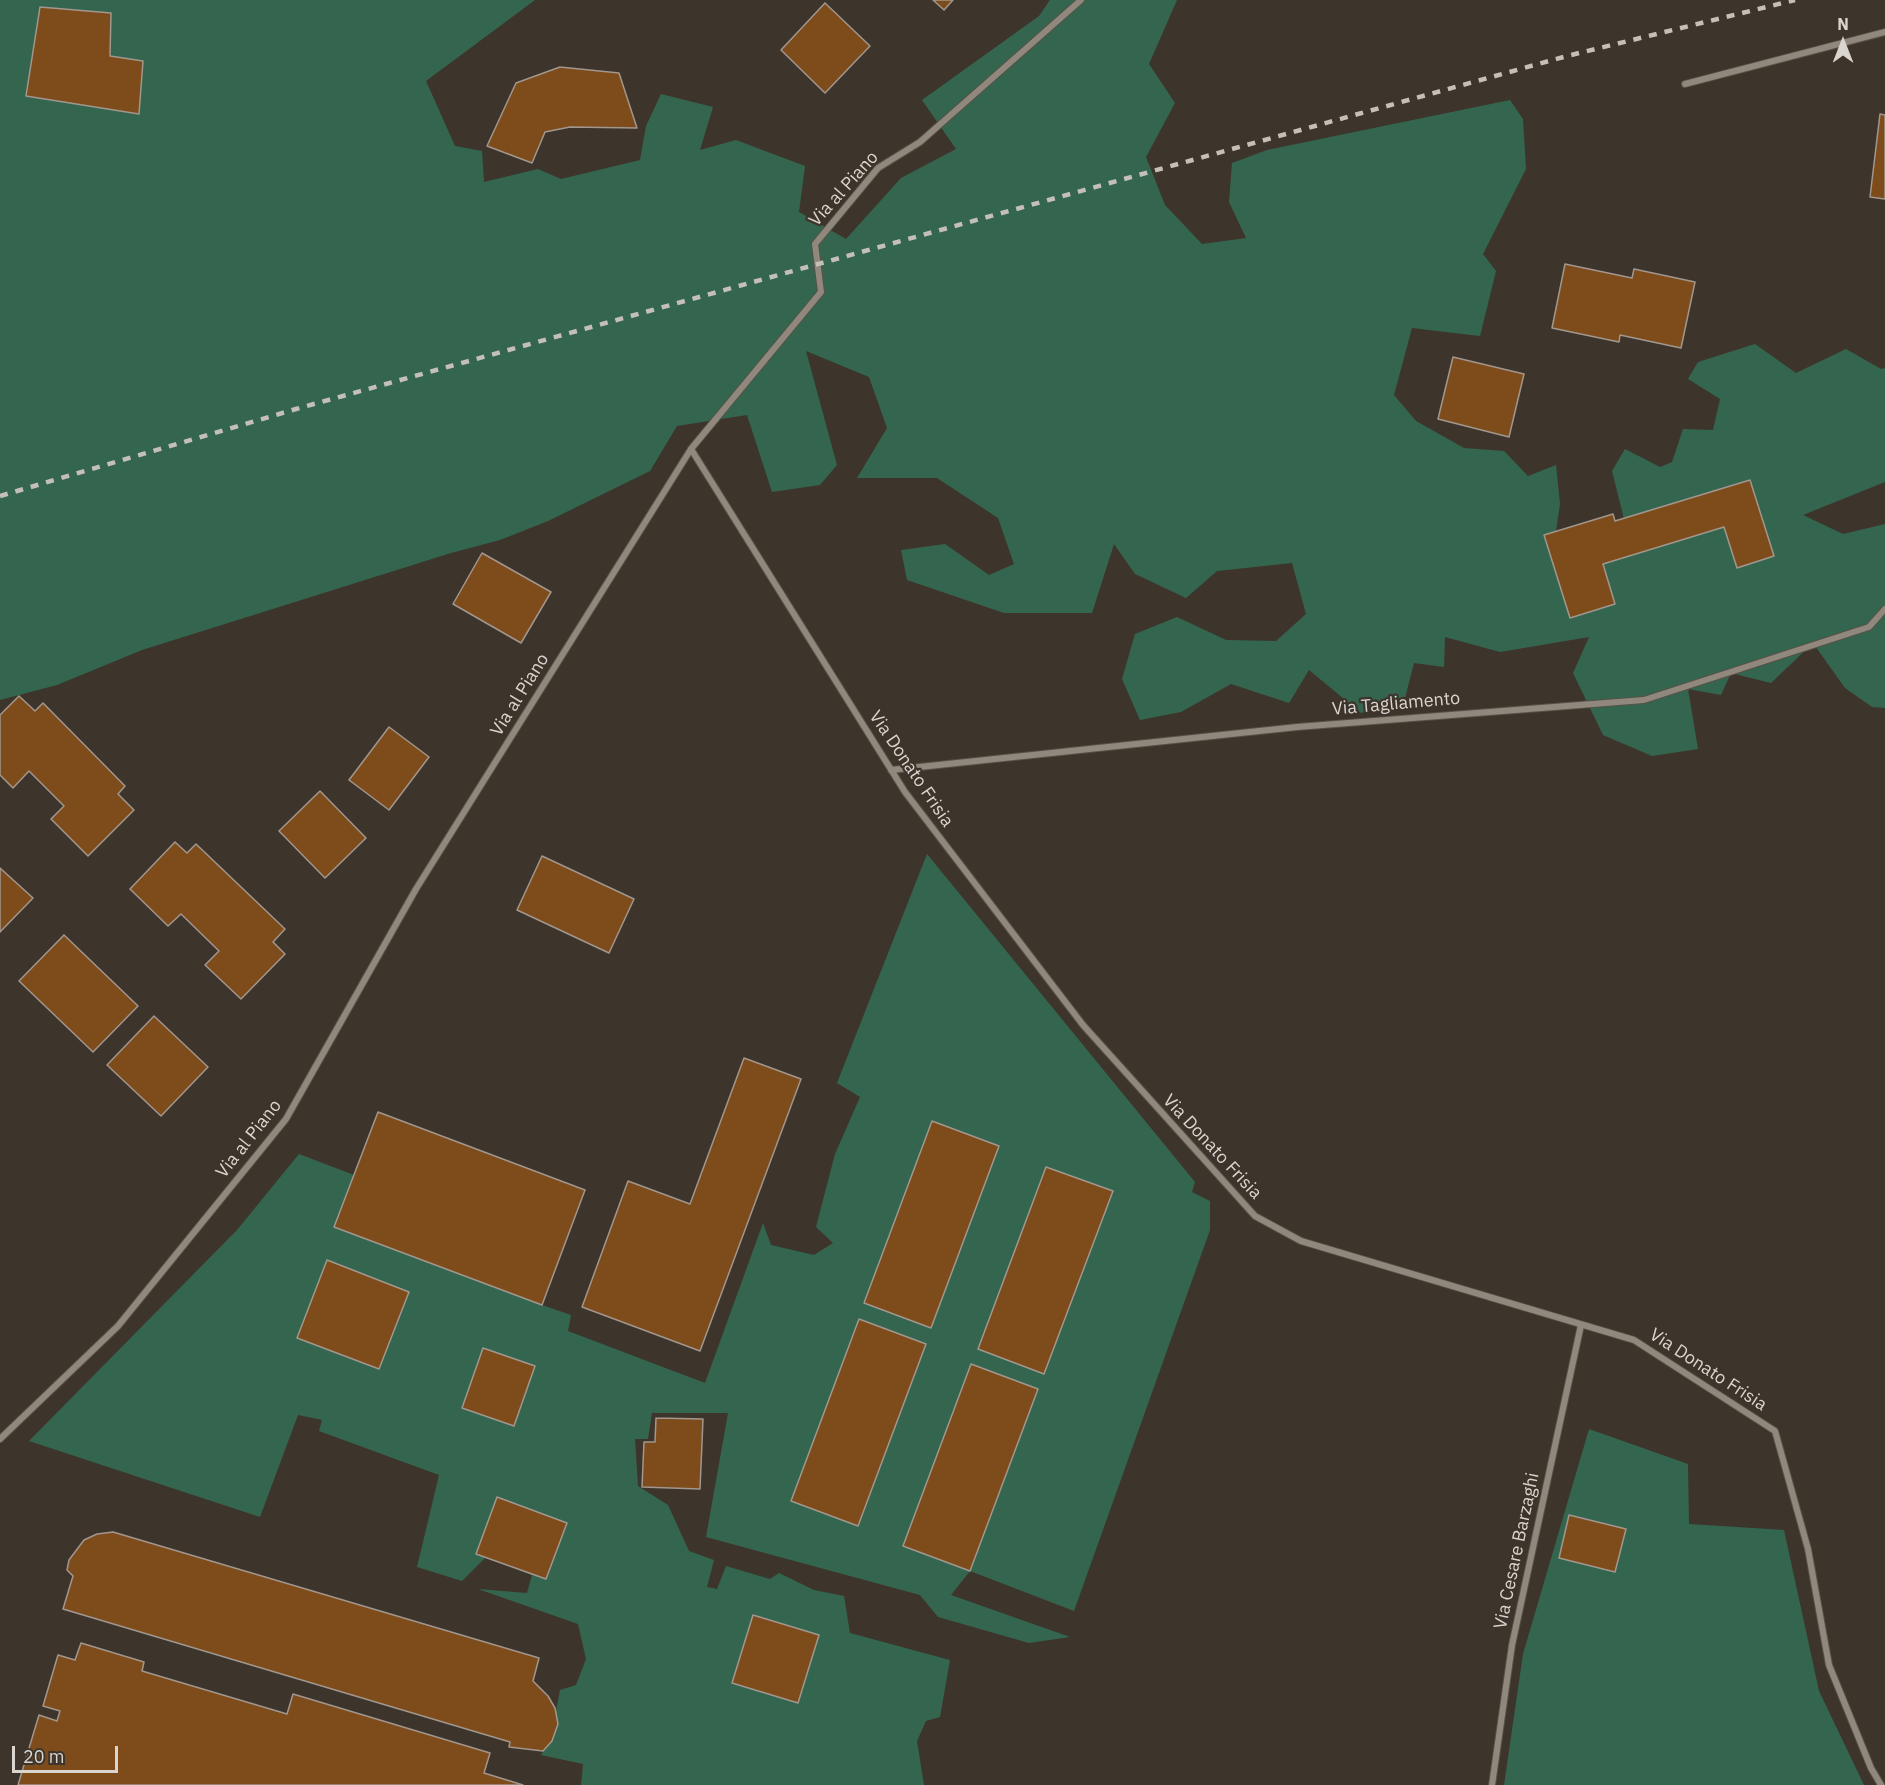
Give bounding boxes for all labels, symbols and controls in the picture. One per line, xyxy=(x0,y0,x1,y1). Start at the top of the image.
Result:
north arrow xyxy=(1813,12,1873,72)
text: N xyxy=(1837,14,1849,34)
street label: Via al Piano xyxy=(805,147,883,231)
street label: Via al Piano xyxy=(486,650,554,740)
street label: Via Tagliamento xyxy=(1331,688,1461,720)
street label: Via Donato Frisia xyxy=(864,707,958,831)
street label: Via Donato Frisia xyxy=(1158,1090,1266,1204)
street label: Via al Piano xyxy=(212,1096,286,1182)
street label: Via Donato Frisia xyxy=(1645,1324,1771,1416)
street label: Via Cesare Barzaghi xyxy=(1490,1471,1544,1631)
scale bar xyxy=(15,1734,122,1772)
text: 20 m xyxy=(23,1745,65,1768)

